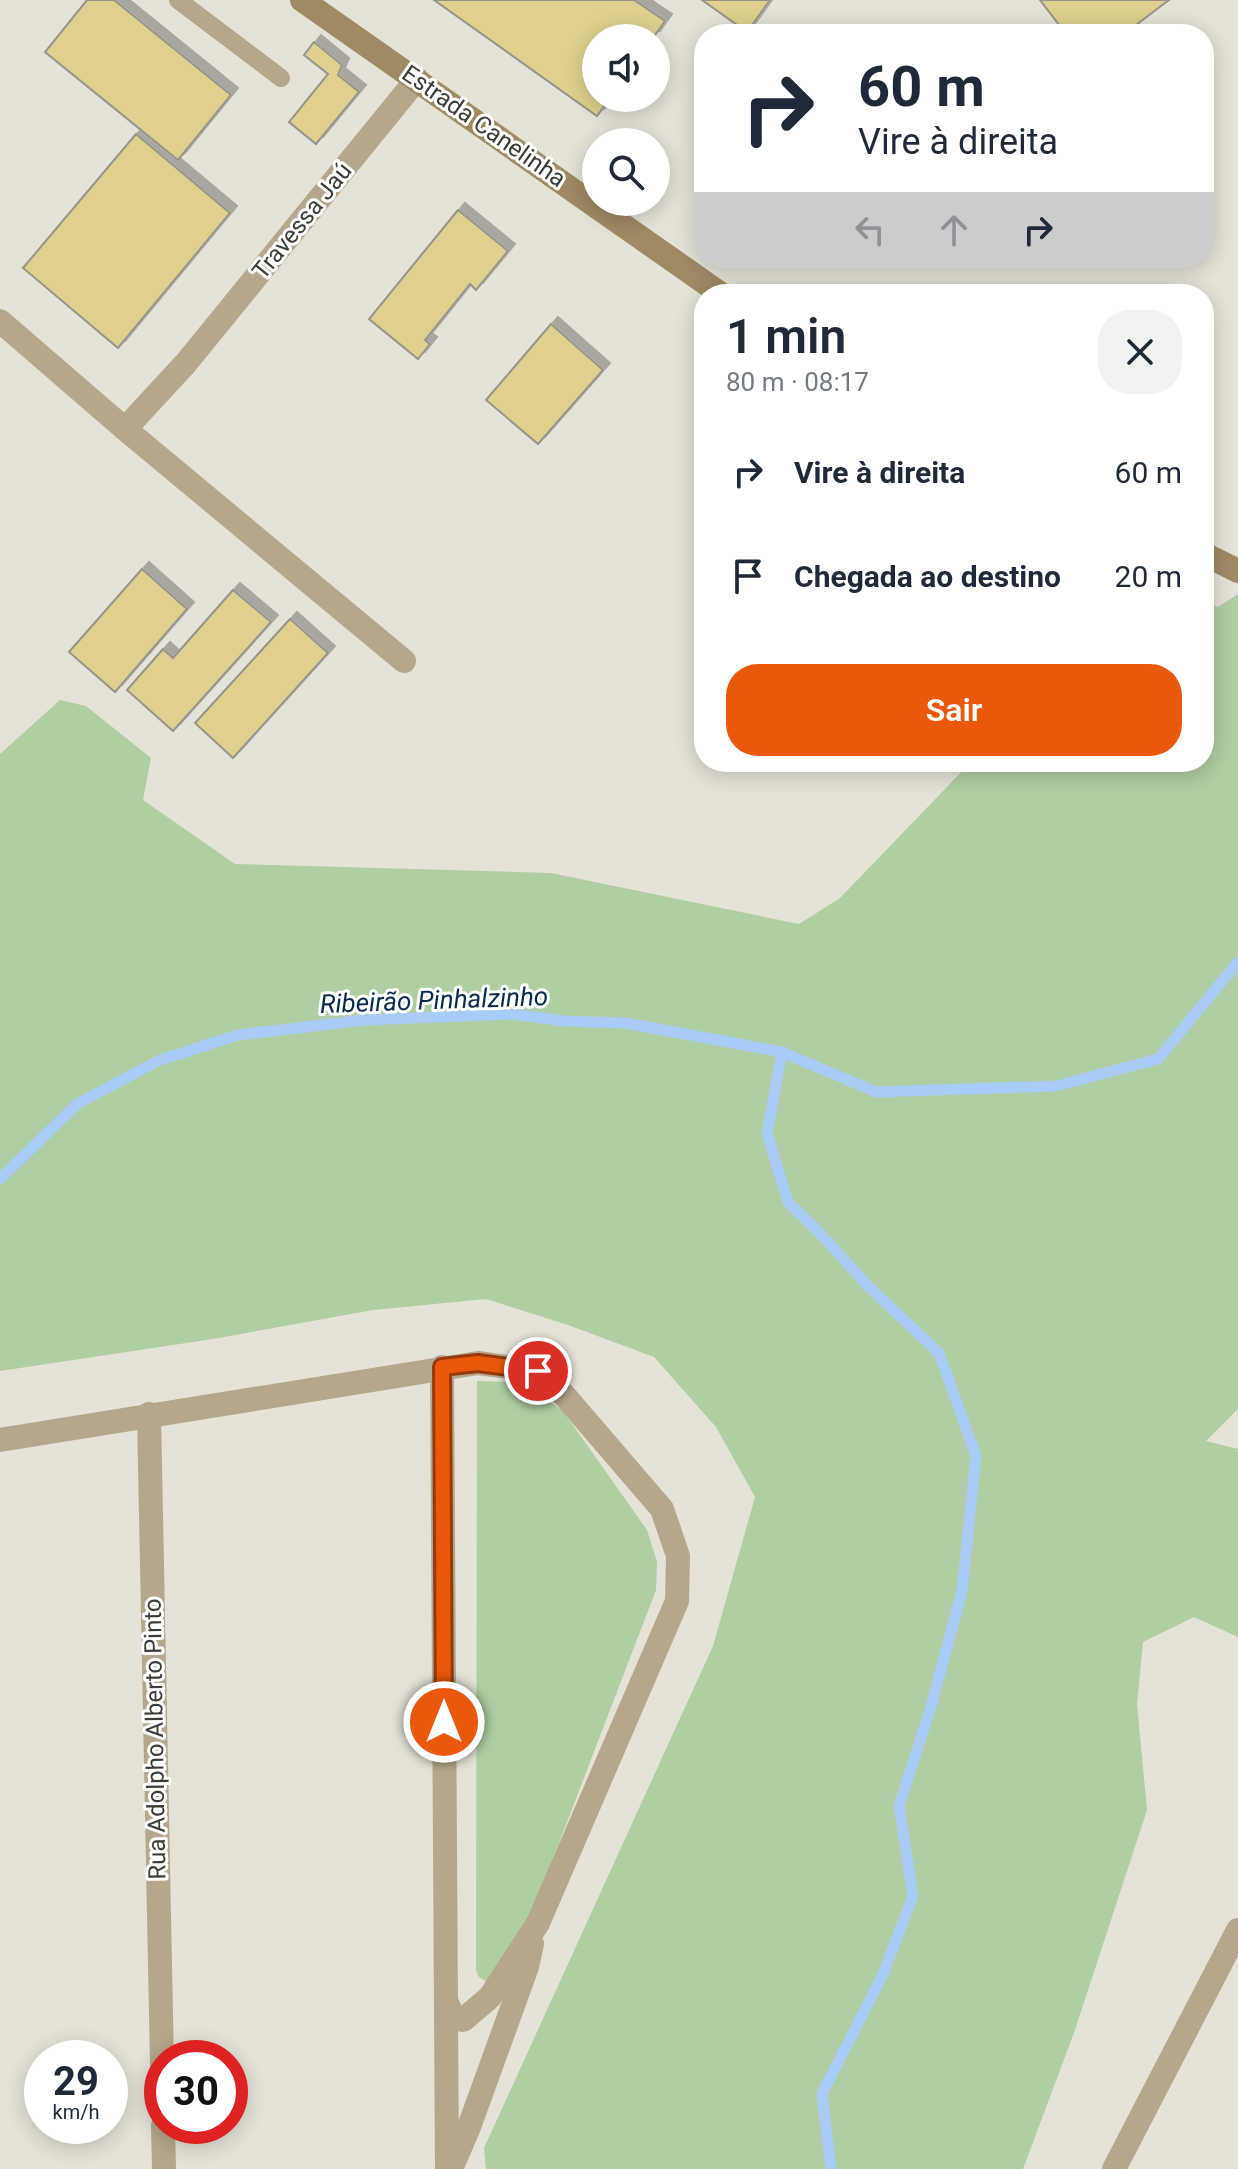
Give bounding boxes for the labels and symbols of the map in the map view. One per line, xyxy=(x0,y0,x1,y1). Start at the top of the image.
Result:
street label: Estrada Canelinha xyxy=(397,59,571,193)
street label: Travessa Jaú xyxy=(247,157,357,285)
water label: Ribeirão Pinhalzinho xyxy=(319,981,549,1019)
pin xyxy=(504,1337,572,1405)
street label: Rua Adolpho Alberto Pinto xyxy=(139,1598,171,1880)
position arrow xyxy=(402,1680,486,1764)
speed limit sign: 30 xyxy=(144,2040,248,2144)

